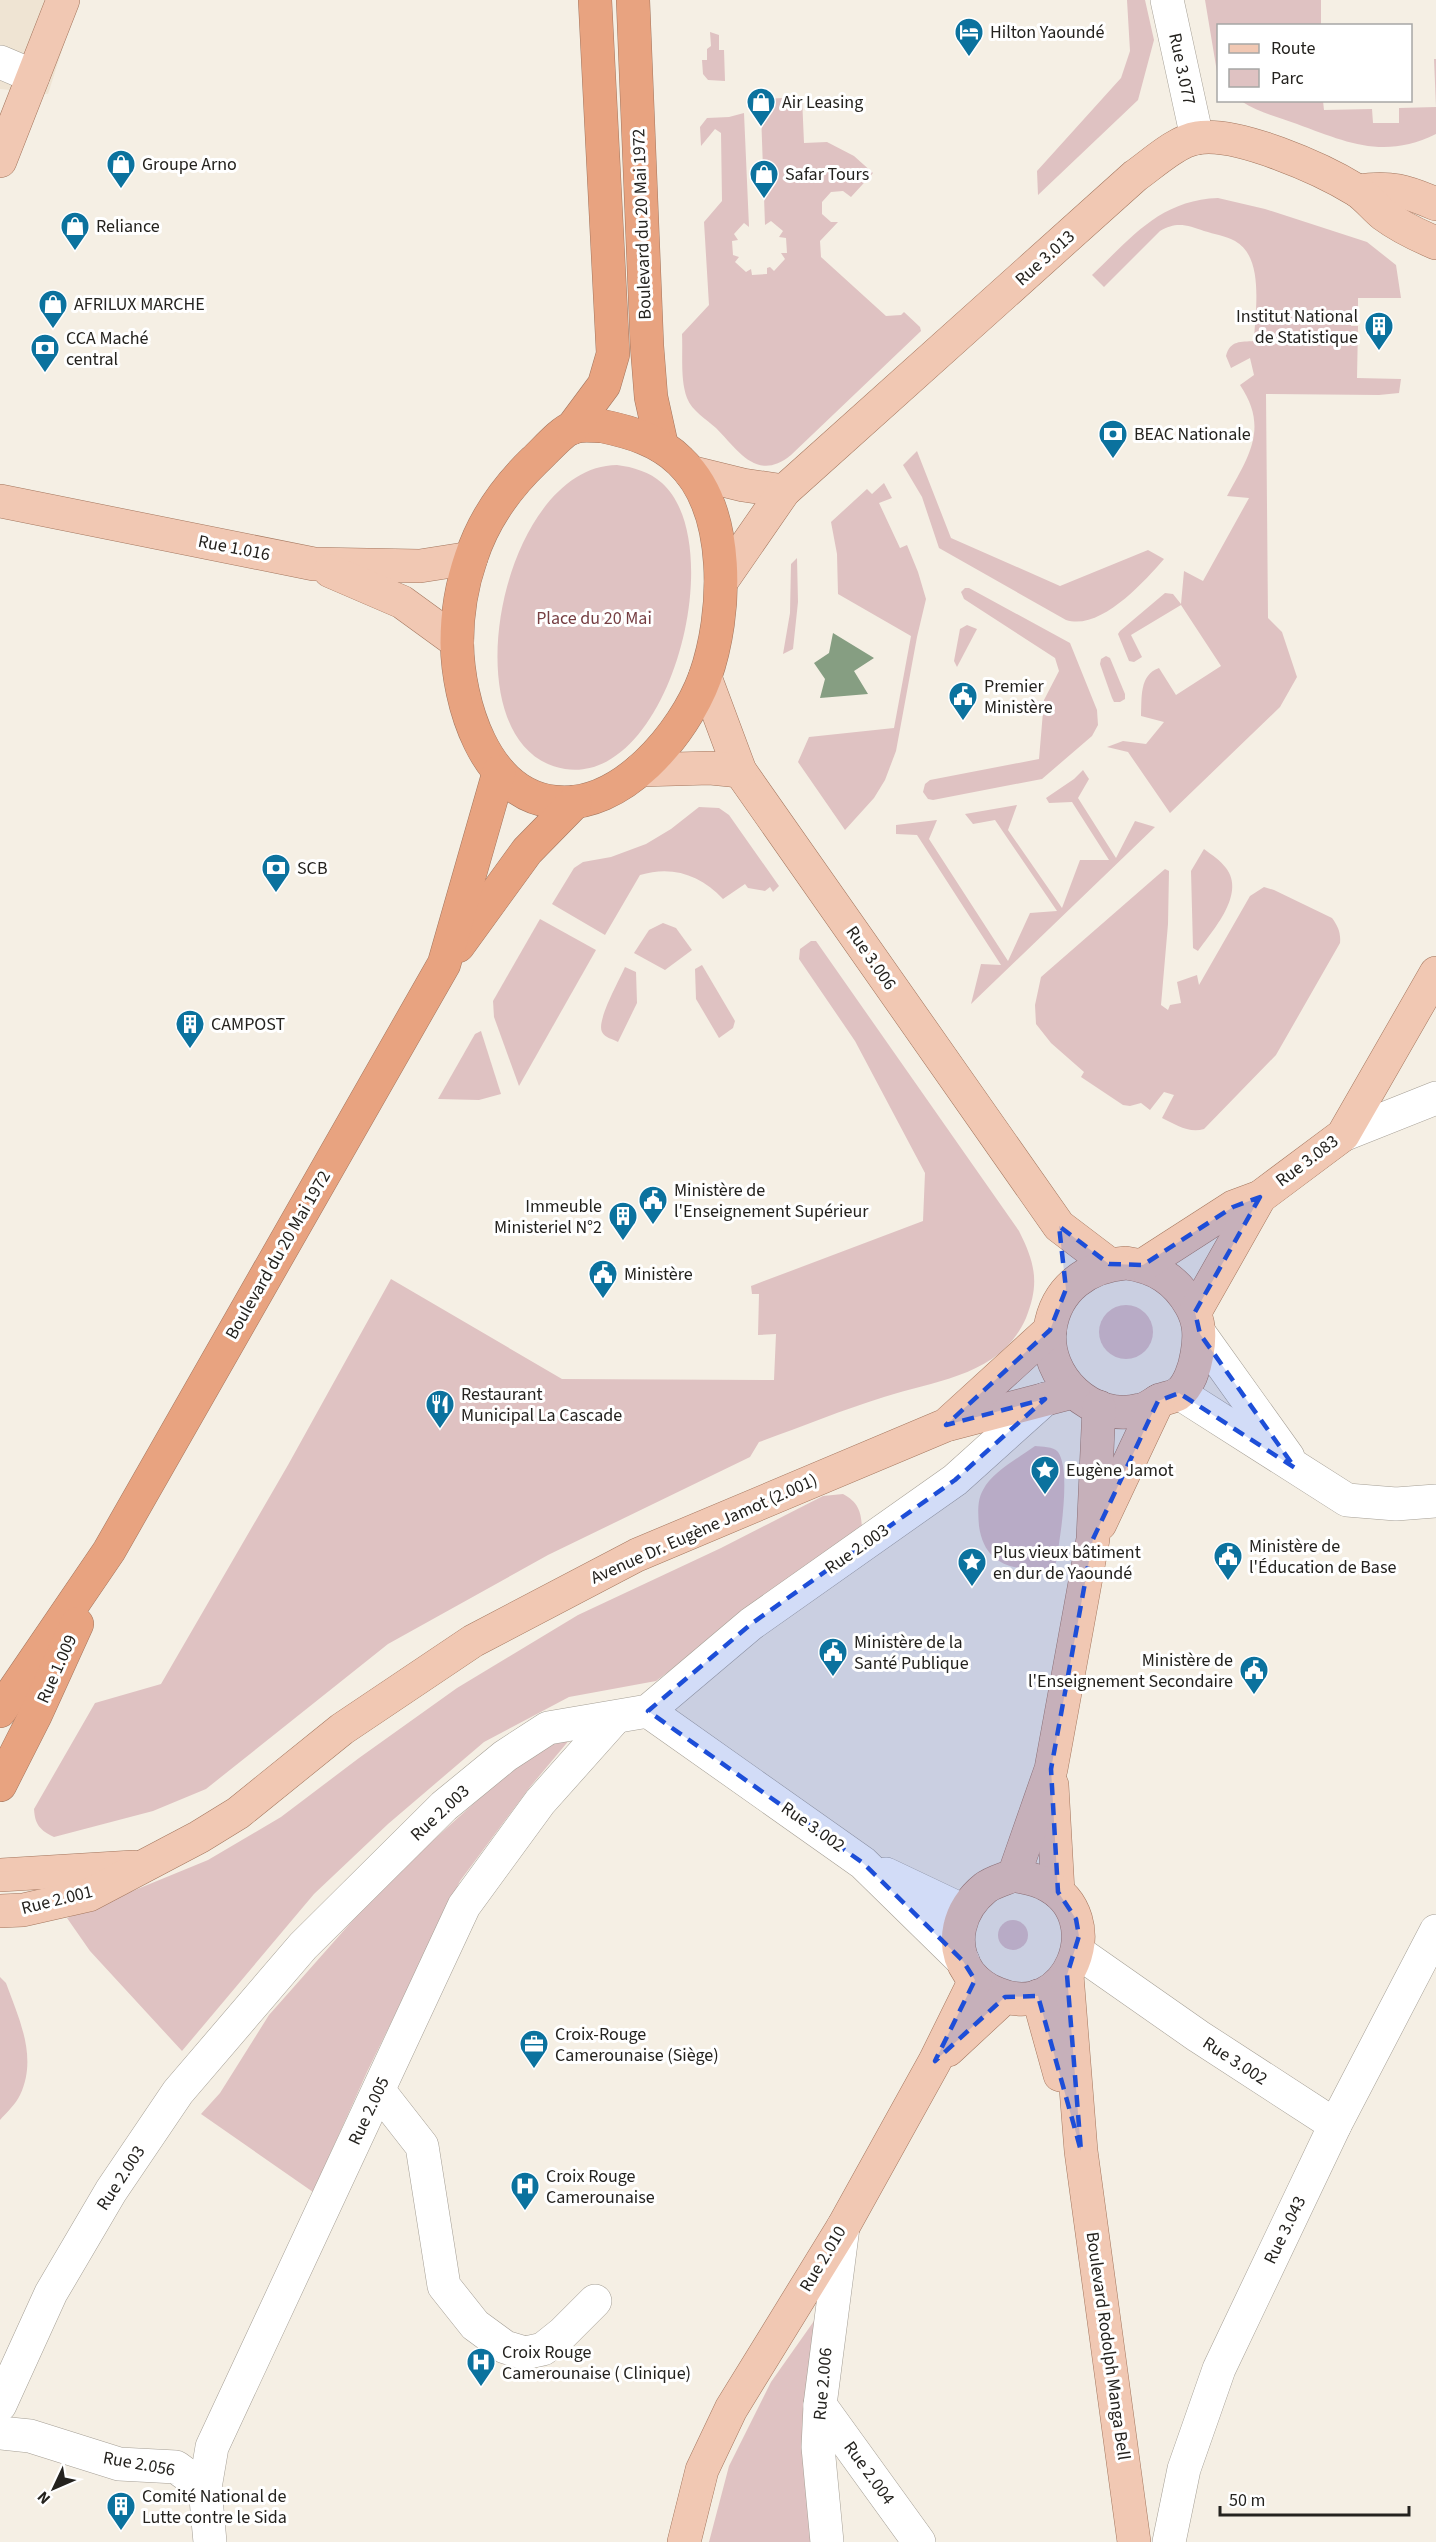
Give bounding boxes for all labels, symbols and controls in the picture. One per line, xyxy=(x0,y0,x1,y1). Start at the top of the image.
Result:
hotel icon: Hilton Yaoundé xyxy=(953,16,985,58)
place label: Hilton Yaoundé xyxy=(990,20,1105,45)
legend xyxy=(1217,24,1412,102)
street label: Rue 3.077 xyxy=(1162,31,1202,107)
text: Route xyxy=(1271,36,1315,61)
text: Parc xyxy=(1271,66,1304,91)
shop icon: Air Leasing xyxy=(745,86,777,128)
place label: Air Leasing xyxy=(782,90,863,115)
street label: Boulevard du 20 Mai 1972 xyxy=(626,128,658,320)
shop icon: Groupe Arno xyxy=(105,148,137,190)
place label: Groupe Arno xyxy=(142,152,237,177)
shop icon: Safar Tours xyxy=(748,158,780,200)
place label: Safar Tours xyxy=(785,162,869,187)
shop icon: Reliance xyxy=(59,210,91,252)
place label: Reliance xyxy=(96,214,160,239)
street label: Rue 3.013 xyxy=(1010,224,1080,292)
shop icon: AFRILUX MARCHE xyxy=(37,288,69,330)
place label: AFRILUX MARCHE xyxy=(74,292,205,317)
place label: Institut National de Statistique xyxy=(1236,304,1358,350)
building icon: Institut National de Statistique xyxy=(1363,310,1395,352)
place label: CCA Maché central xyxy=(66,326,149,372)
bank icon: CCA Maché central xyxy=(29,332,61,374)
bank icon: BEAC Nationale xyxy=(1097,418,1129,460)
place label: BEAC Nationale xyxy=(1134,422,1251,447)
street label: Rue 1.016 xyxy=(196,529,272,567)
park label: Place du 20 Mai xyxy=(536,606,652,631)
place label: Premier Ministère xyxy=(984,674,1053,720)
public building icon: Premier Ministère xyxy=(947,680,979,722)
bank icon: SCB xyxy=(260,852,292,894)
place label: SCB xyxy=(297,856,327,881)
street label: Rue 3.006 xyxy=(840,921,902,995)
building icon: CAMPOST xyxy=(174,1008,206,1050)
place label: CAMPOST xyxy=(211,1012,286,1037)
street label: Rue 3.083 xyxy=(1270,1129,1344,1193)
street label: Boulevard du 20 Mai 1972 xyxy=(219,1166,337,1344)
place label: Ministère de l'Enseignement Supérieur xyxy=(674,1178,869,1224)
public building icon: Ministère de l'Enseignement Supérieur xyxy=(637,1184,669,1226)
place label: Immeuble Ministeriel N°2 xyxy=(494,1194,602,1240)
building icon: Immeuble Ministeriel N°2 xyxy=(607,1200,639,1242)
public building icon: Ministère xyxy=(587,1258,619,1300)
place label: Ministère xyxy=(624,1262,693,1287)
place label: Restaurant Municipal La Cascade xyxy=(461,1382,622,1428)
restaurant icon: Restaurant Municipal La Cascade xyxy=(424,1388,456,1430)
place icon: Eugène Jamot xyxy=(1029,1454,1061,1496)
place label: Eugène Jamot xyxy=(1066,1458,1174,1483)
street label: Avenue Dr. Eugène Jamot (2.001) xyxy=(587,1468,821,1590)
street label: Rue 2.003 xyxy=(820,1518,894,1580)
place label: Ministère de l'Éducation de Base xyxy=(1249,1534,1396,1580)
place label: Plus vieux bâtiment en dur de Yaoundé xyxy=(993,1540,1141,1586)
public building icon: Ministère de l'Éducation de Base xyxy=(1212,1540,1244,1582)
place icon: Plus vieux bâtiment en dur de Yaoundé xyxy=(956,1546,988,1588)
place label: Ministère de la Santé Publique xyxy=(854,1630,969,1676)
street label: Rue 1.009 xyxy=(31,1631,83,1707)
public building icon: Ministère de la Santé Publique xyxy=(817,1636,849,1678)
place label: Ministère de l'Enseignement Secondaire xyxy=(1028,1648,1233,1694)
public building icon: Ministère de l'Enseignement Secondaire xyxy=(1238,1654,1270,1696)
street label: Rue 2.003 xyxy=(405,1779,475,1847)
street label: Rue 3.002 xyxy=(776,1796,850,1858)
street label: Rue 2.001 xyxy=(19,1879,95,1921)
place label: Croix-Rouge Camerounaise (Siège) xyxy=(555,2022,719,2068)
office icon: Croix-Rouge Camerounaise (Siège) xyxy=(518,2028,550,2070)
street label: Rue 3.002 xyxy=(1198,2031,1272,2091)
street label: Rue 2.005 xyxy=(342,2073,396,2149)
street label: Rue 2.003 xyxy=(91,2141,151,2215)
place label: Croix Rouge Camerounaise xyxy=(546,2164,655,2210)
hospital icon: Croix Rouge Camerounaise xyxy=(509,2170,541,2212)
street label: Rue 3.043 xyxy=(1258,2192,1312,2268)
street label: Rue 2.010 xyxy=(794,2221,852,2297)
street label: Boulevard Rodolph Manga Bell xyxy=(1080,2230,1136,2462)
place label: Croix Rouge Camerounaise ( Clinique) xyxy=(502,2340,691,2386)
hospital icon: Croix Rouge Camerounaise ( Clinique) xyxy=(465,2346,497,2388)
street label: Rue 2.006 xyxy=(807,2347,839,2421)
street label: Rue 2.004 xyxy=(837,2436,901,2510)
street label: Rue 2.056 xyxy=(101,2445,177,2483)
north arrow xyxy=(24,2458,84,2518)
scale bar xyxy=(1220,2479,1409,2517)
place label: Comité National de Lutte contre le Sida xyxy=(142,2484,287,2530)
text: N xyxy=(32,2486,56,2509)
text: 50 m xyxy=(1229,2488,1265,2513)
building icon: Comité National de Lutte contre le Sida xyxy=(105,2490,137,2532)

